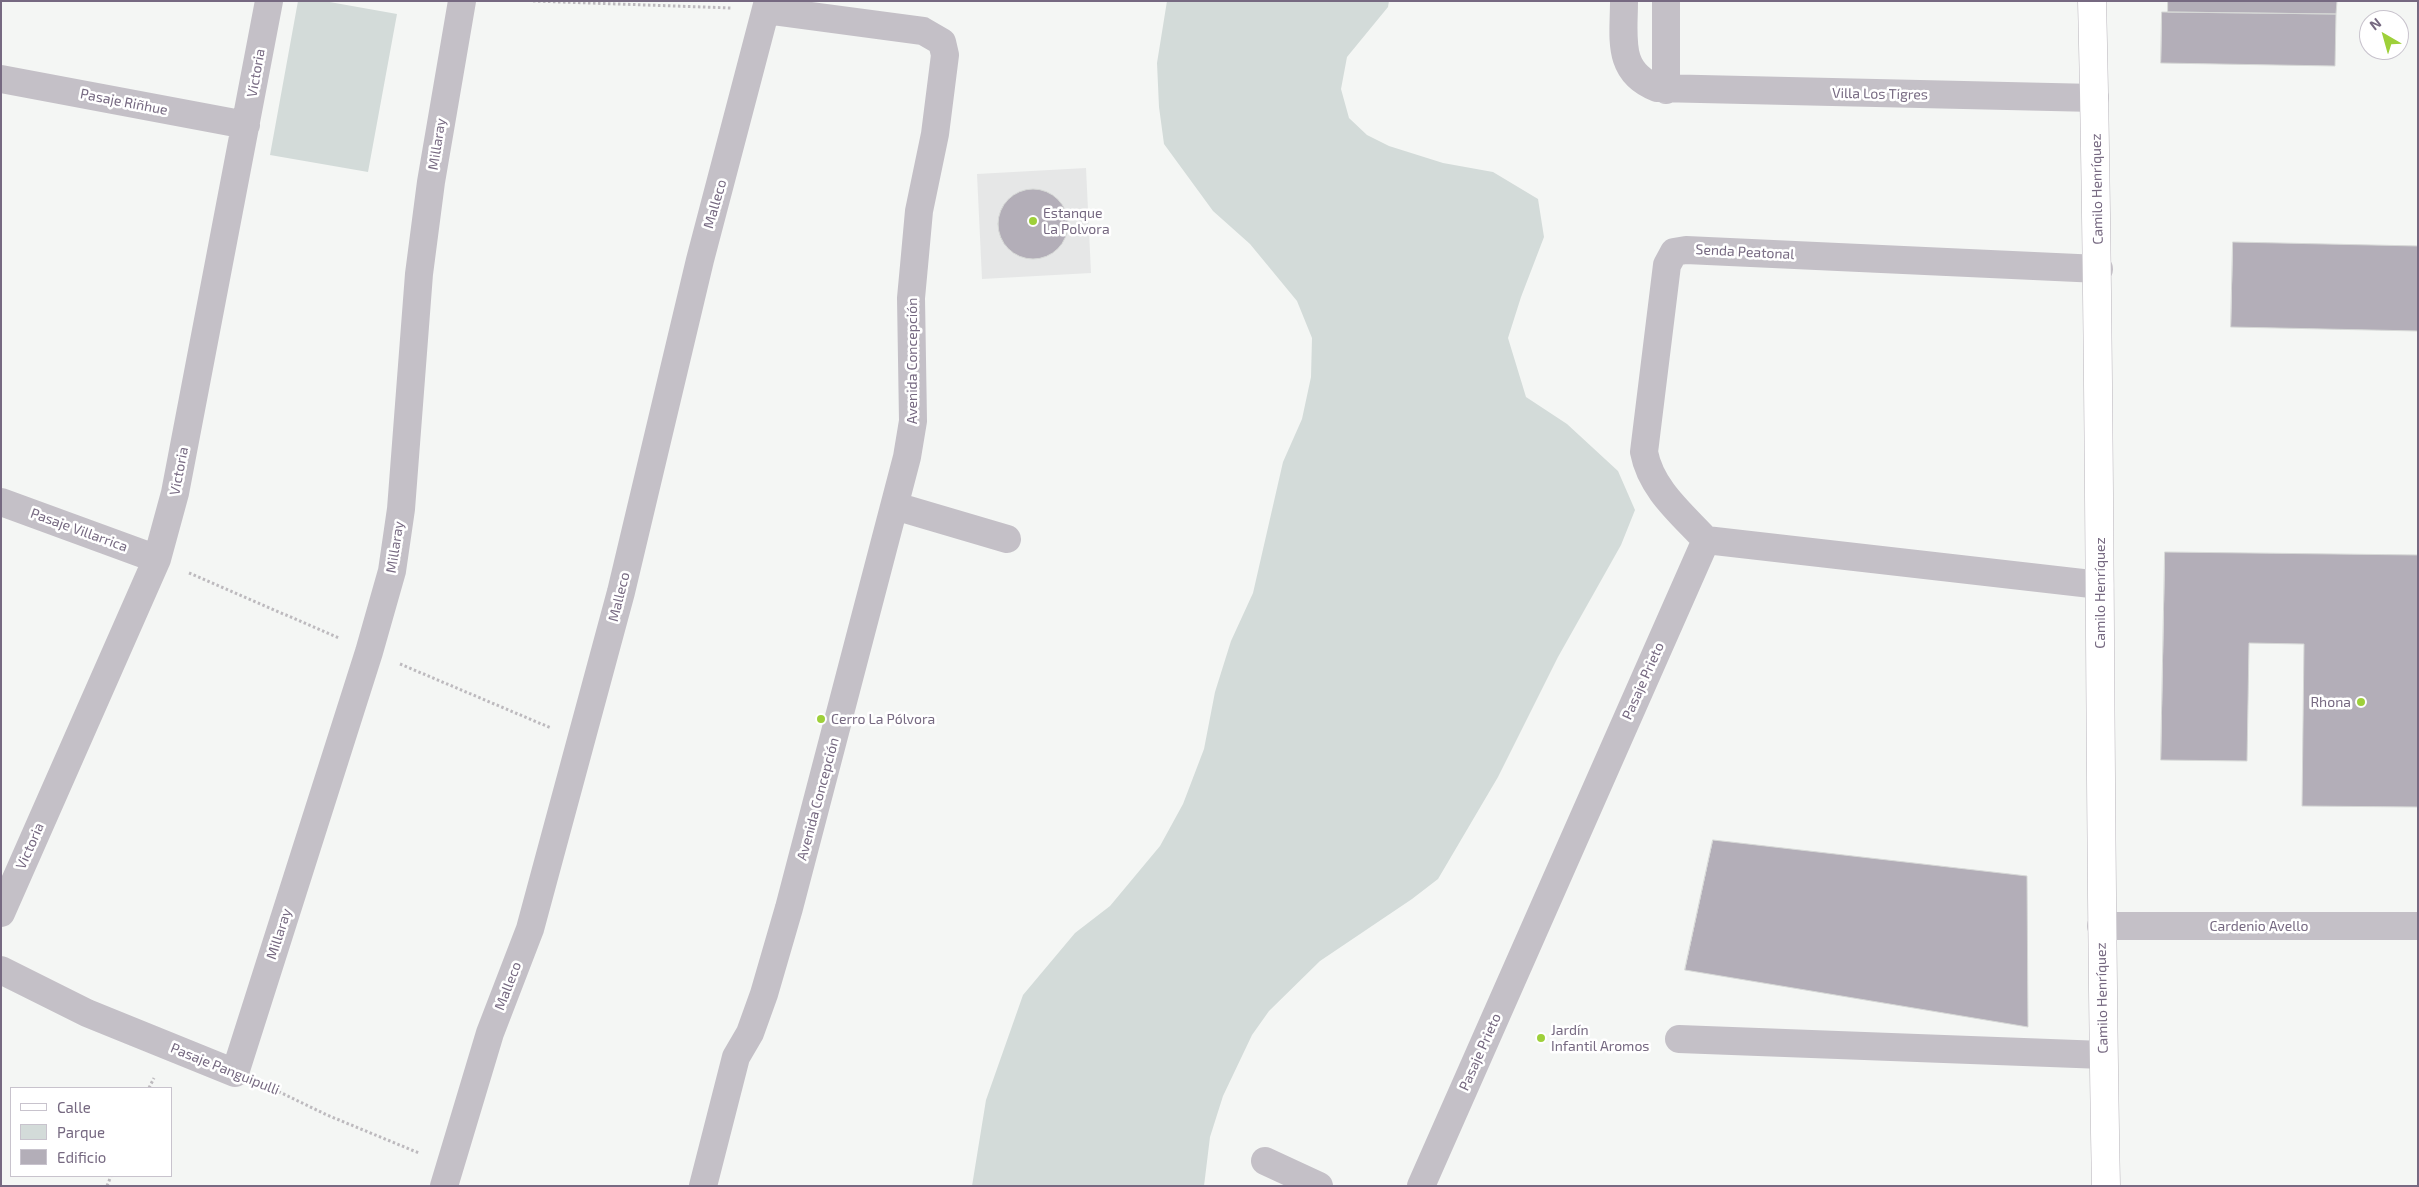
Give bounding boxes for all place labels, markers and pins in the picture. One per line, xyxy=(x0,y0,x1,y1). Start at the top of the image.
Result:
place label: Estanque La Polvora xyxy=(1043,205,1110,238)
marker: Estanque La Polvora xyxy=(1027,215,1039,227)
place label: Rhona xyxy=(2310,694,2351,710)
marker: Rhona xyxy=(2355,696,2367,708)
place label: Cerro La Pólvora xyxy=(831,711,935,727)
marker: Cerro La Pólvora xyxy=(815,713,827,725)
place label: Jardín Infantil Aromos xyxy=(1551,1022,1649,1054)
marker: Jardín Infantil Aromos xyxy=(1535,1032,1547,1044)

